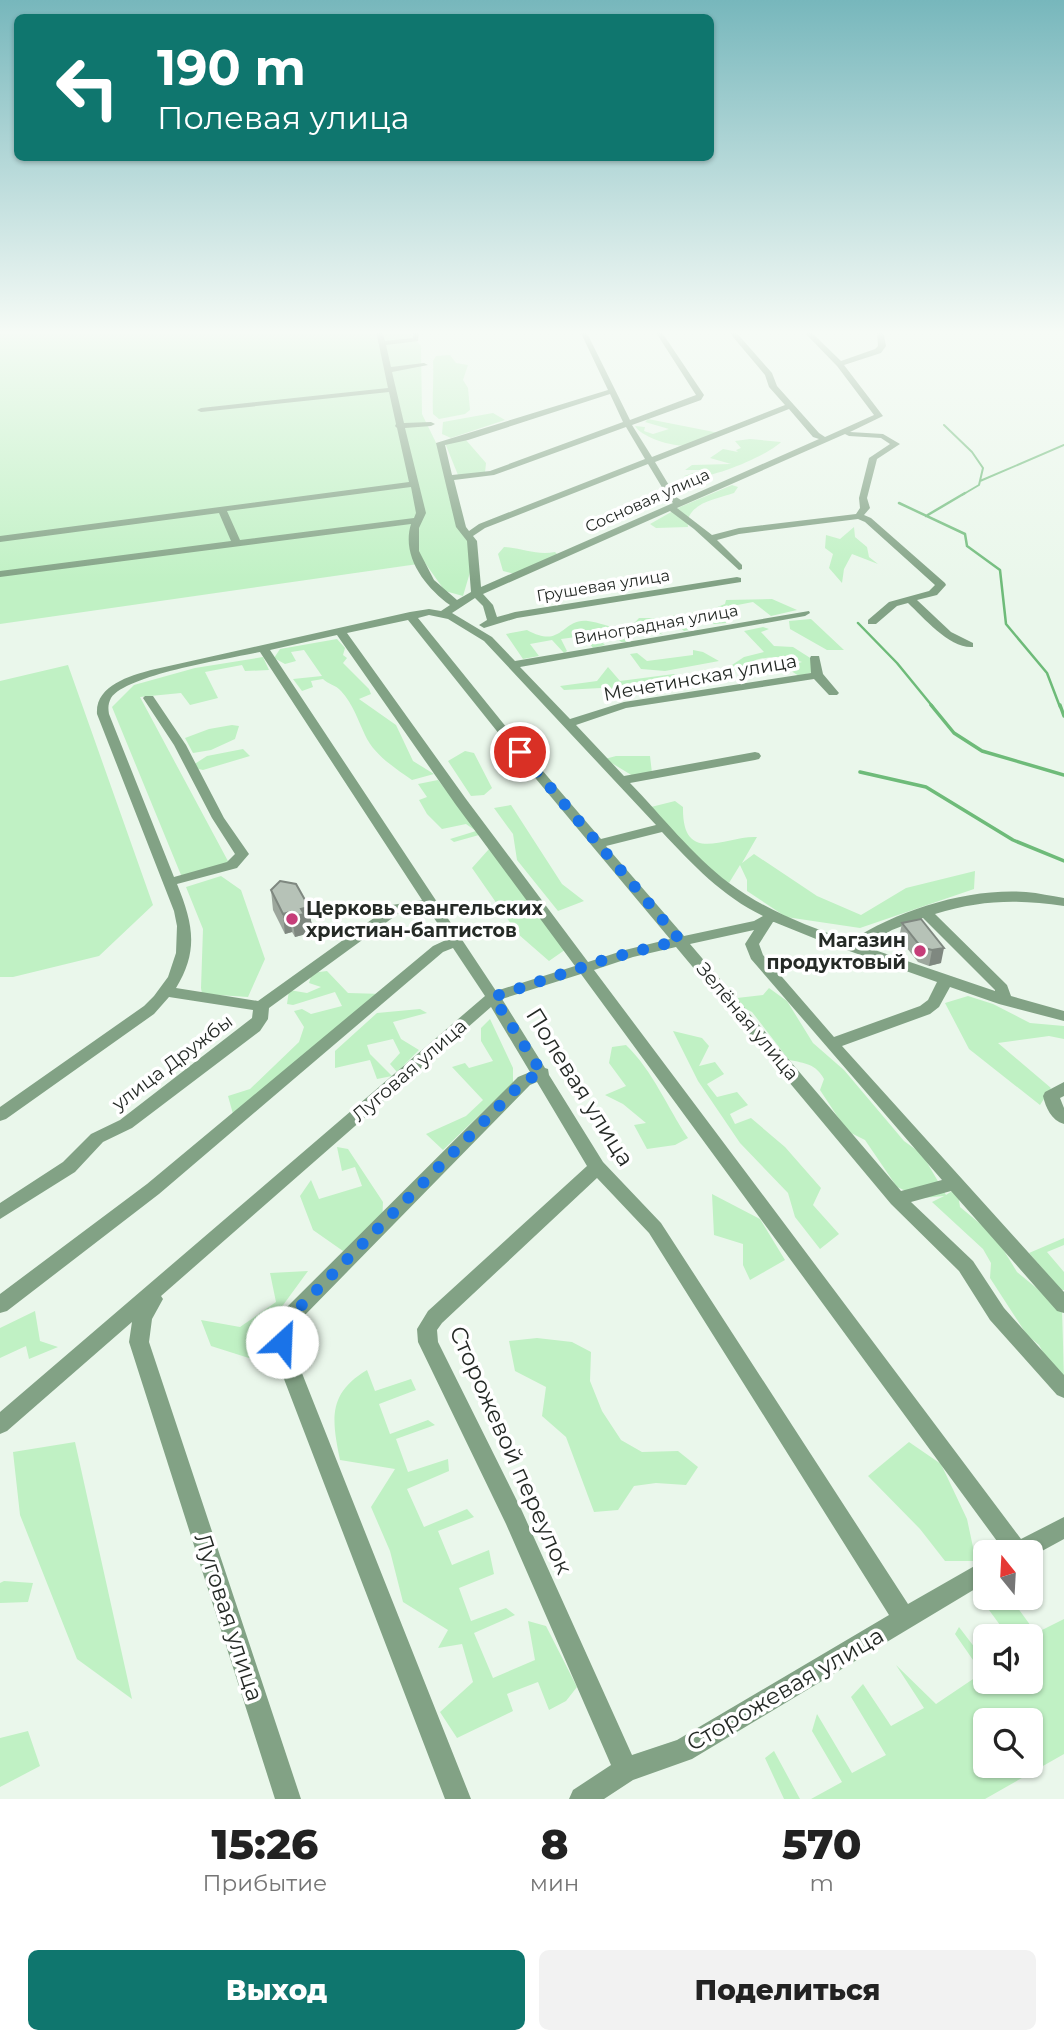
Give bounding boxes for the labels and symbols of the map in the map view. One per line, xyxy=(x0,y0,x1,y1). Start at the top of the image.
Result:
street label: Сосновая улица xyxy=(582,464,712,536)
street label: Грушевая улица xyxy=(535,566,671,605)
street label: Виноградная улица xyxy=(573,601,740,648)
street label: Мечетинская улица xyxy=(602,649,799,706)
pin xyxy=(490,722,550,782)
place label: Церковь евангельских христиан-баптистов xyxy=(306,897,544,942)
marker: Церковь евангельских христиан-баптистов xyxy=(284,911,300,927)
place label: Магазин продуктовый xyxy=(767,929,906,974)
marker: Магазин продуктовый xyxy=(912,943,928,959)
street label: Зелёная улица xyxy=(692,958,804,1085)
street label: Полевая улица xyxy=(520,1003,640,1171)
street label: улица Дружбы xyxy=(107,1009,237,1116)
street label: Луговая улица xyxy=(347,1014,471,1126)
position arrow xyxy=(245,1305,319,1379)
street label: Сторожевой переулок xyxy=(444,1322,579,1579)
street label: Луговая улица xyxy=(189,1529,269,1705)
north arrow xyxy=(973,1540,1043,1610)
street label: Сторожевая улица xyxy=(681,1621,889,1757)

